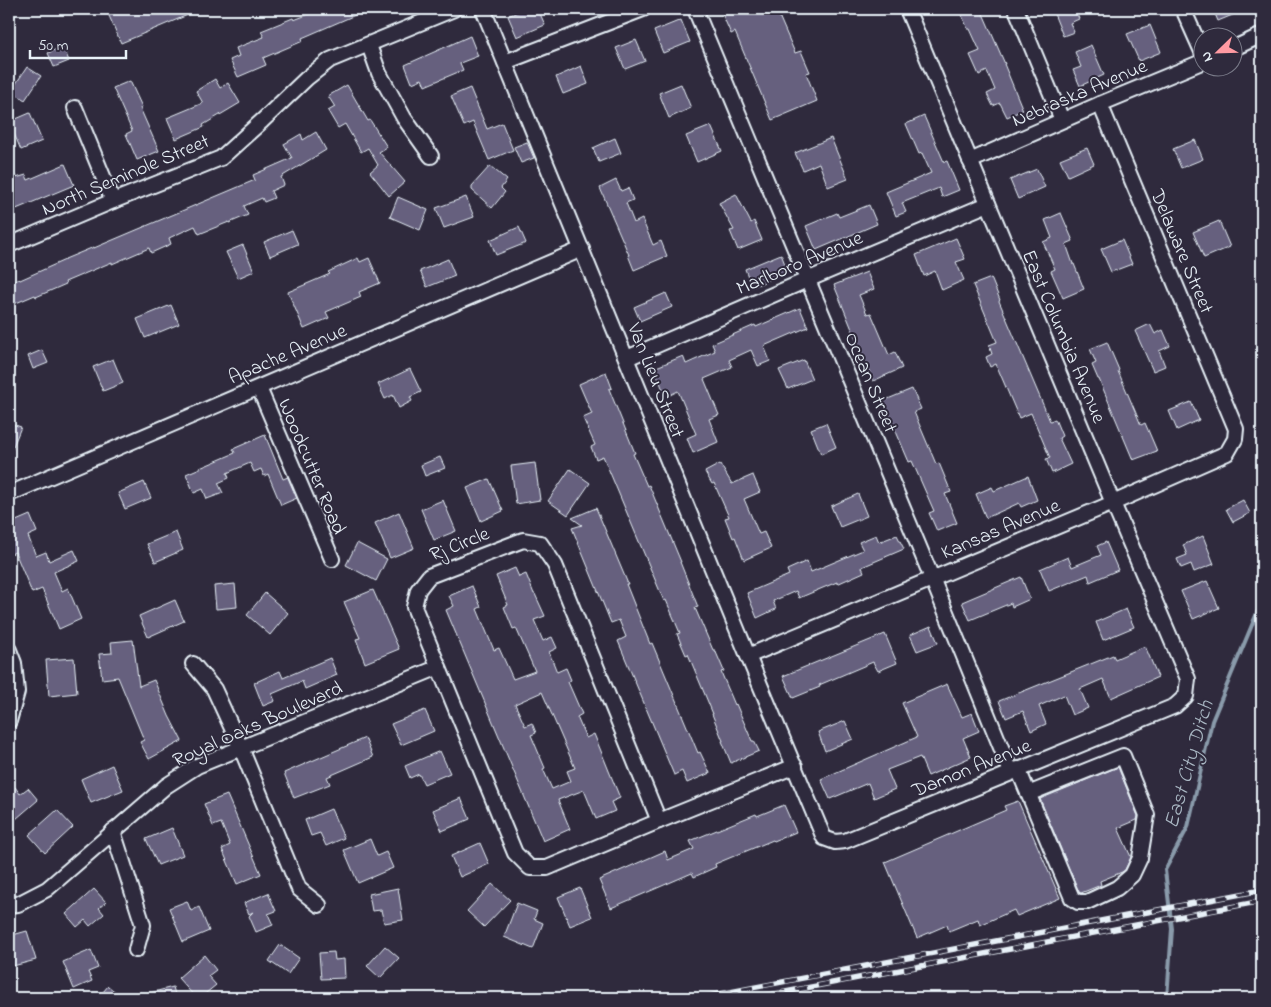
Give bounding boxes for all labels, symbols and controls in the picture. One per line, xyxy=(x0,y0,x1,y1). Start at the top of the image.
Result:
scale bar xyxy=(30,28,126,60)
north arrow xyxy=(1194,28,1244,78)
text: 50 m xyxy=(38,35,69,57)
text: N xyxy=(1196,48,1219,65)
street label: Nebraska Avenue xyxy=(1008,53,1152,136)
street label: North Seminole Street xyxy=(38,128,215,225)
street label: Delaware Street xyxy=(1141,185,1220,319)
street label: Marlboro Avenue xyxy=(732,225,868,304)
street label: East Columbia Avenue xyxy=(1013,246,1112,428)
street label: Apache Avenue xyxy=(224,317,352,393)
street label: Van Lieu Street xyxy=(618,318,691,443)
street label: Ocean Street xyxy=(835,328,904,438)
street label: Woodcutter Road xyxy=(269,395,352,539)
street label: Kansas Avenue xyxy=(937,492,1065,568)
street label: Rj Circle xyxy=(426,520,494,570)
street label: Royal Oaks Boulevard xyxy=(168,675,348,776)
water label: East City Ditch xyxy=(1157,696,1223,832)
street label: Damon Avenue xyxy=(907,732,1036,807)

